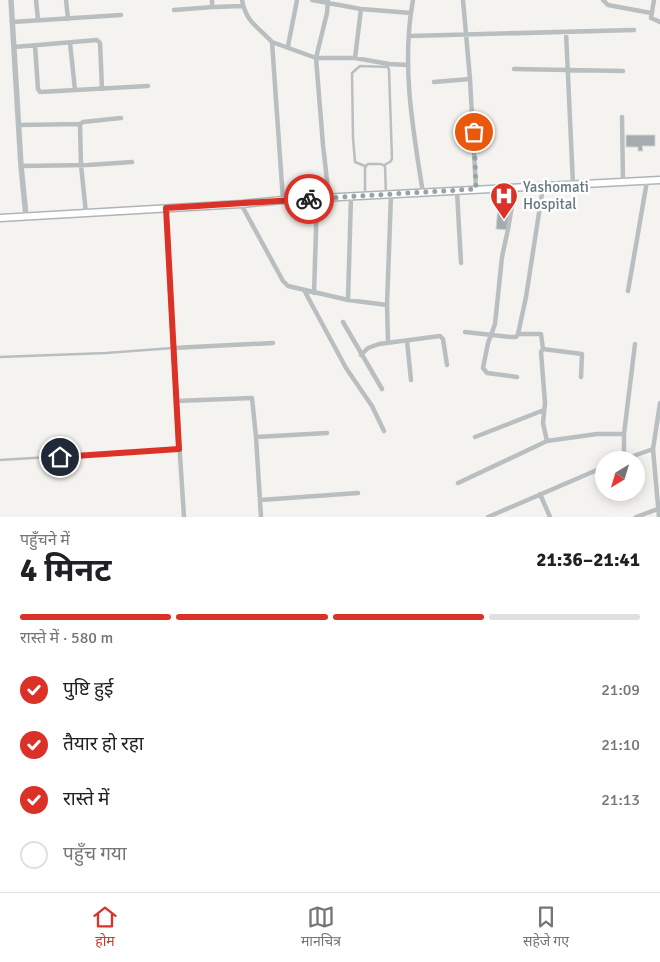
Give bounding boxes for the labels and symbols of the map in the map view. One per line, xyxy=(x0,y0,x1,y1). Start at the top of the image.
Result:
pin xyxy=(453,111,495,153)
courier xyxy=(284,174,334,224)
place label: Yashomati Hospital xyxy=(523,178,589,213)
hospital icon: Yashomati Hospital xyxy=(489,181,519,220)
pin xyxy=(39,436,81,478)
north arrow xyxy=(595,451,645,501)

